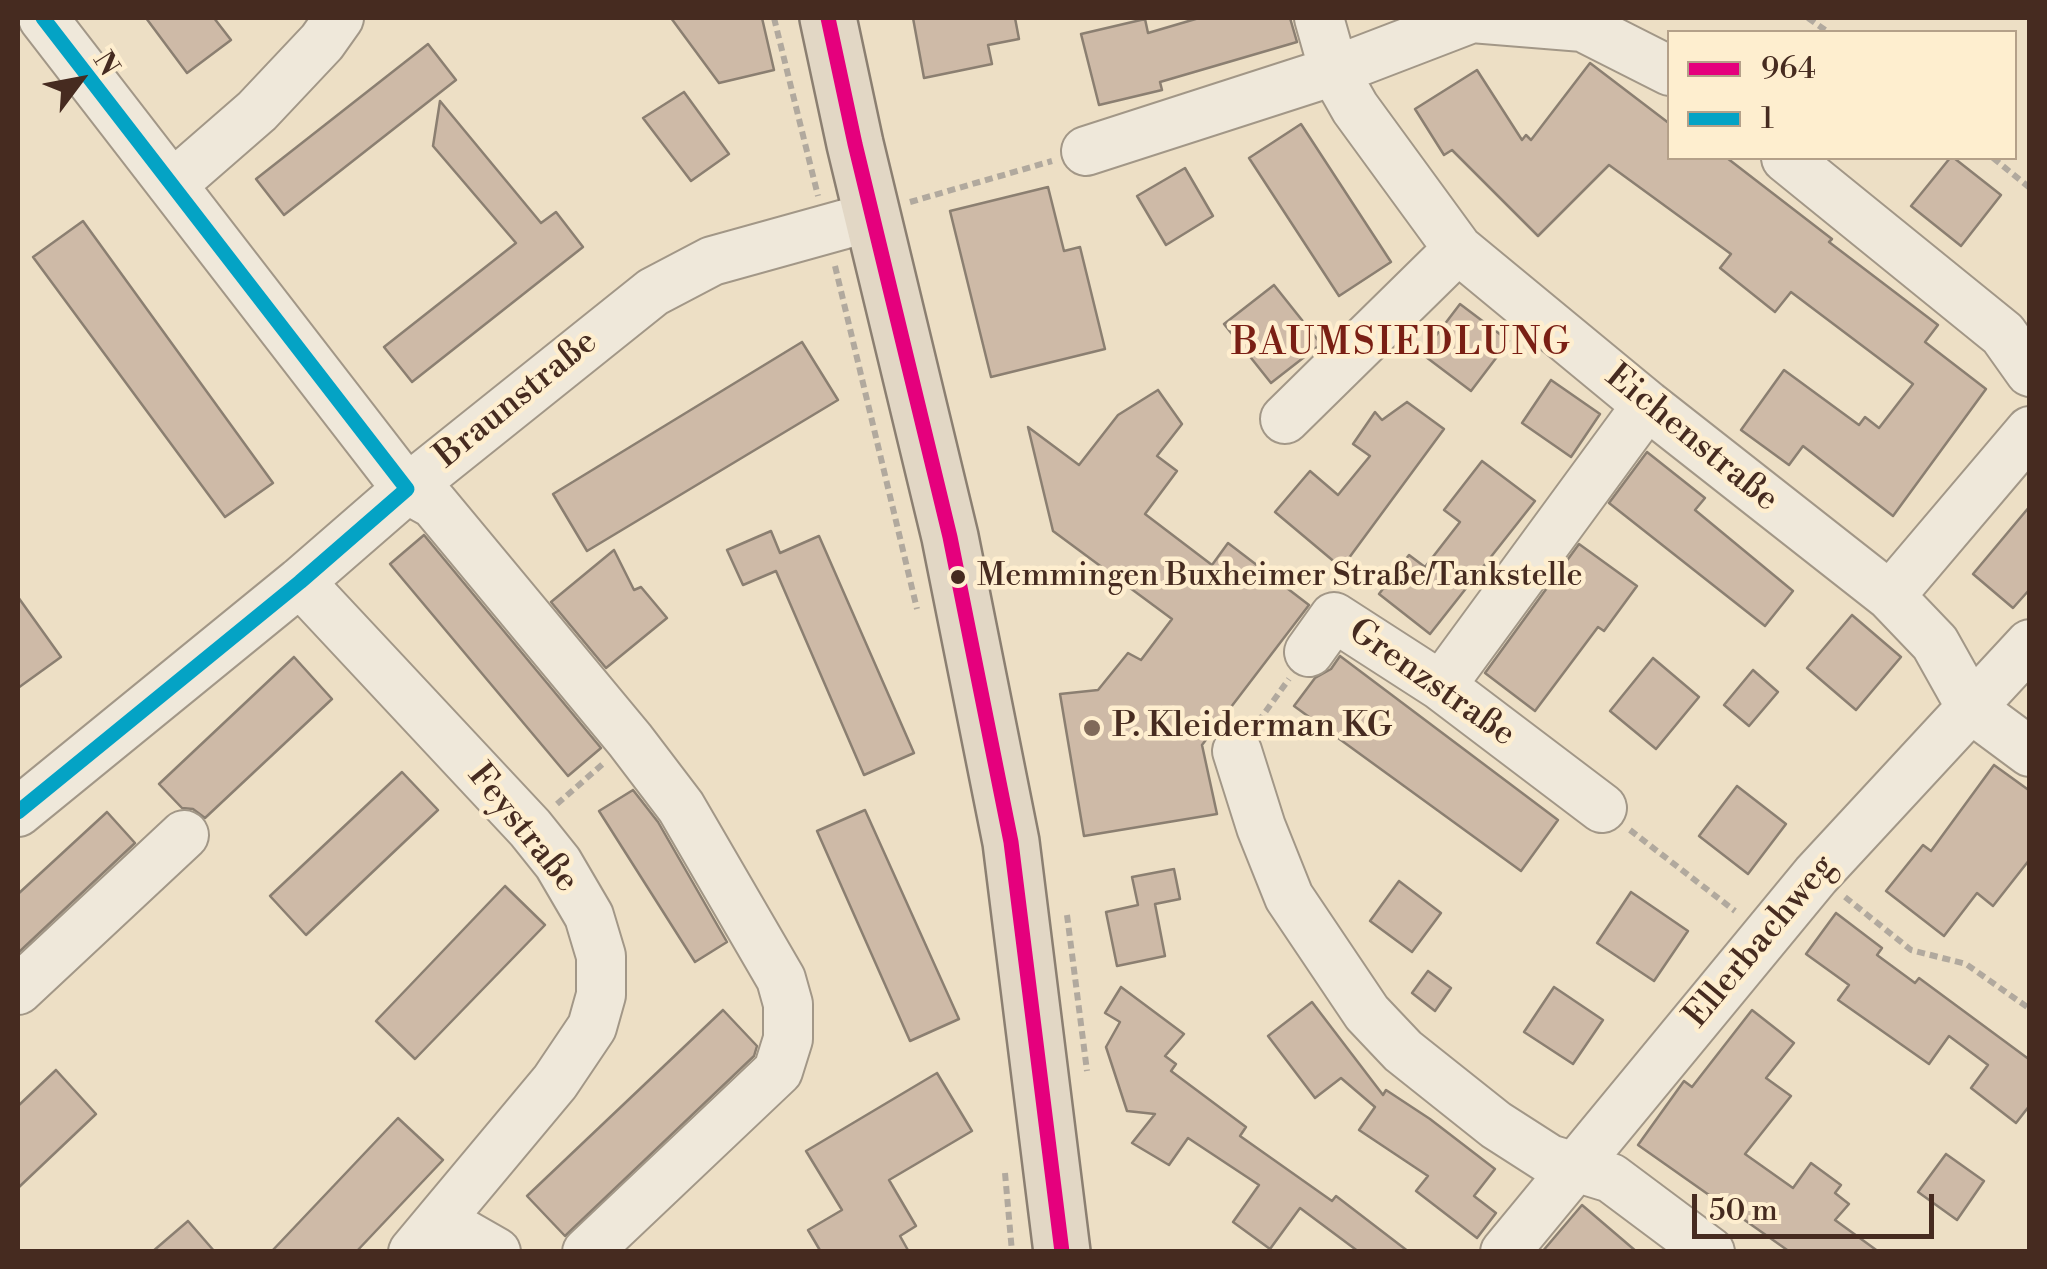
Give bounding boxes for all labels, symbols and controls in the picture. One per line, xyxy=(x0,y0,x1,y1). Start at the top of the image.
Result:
north arrow xyxy=(30,30,130,130)
legend xyxy=(1667,30,2017,160)
text: N xyxy=(85,45,127,83)
text: 964 xyxy=(1761,50,1816,88)
text: 1 xyxy=(1761,100,1774,138)
street label: Braunstraße xyxy=(428,322,606,478)
district label: BAUMSIEDLUNG xyxy=(1231,322,1573,368)
street label: Eichenstraße xyxy=(1596,356,1786,522)
place label: Memmingen Buxheimer Straße/Tankstelle xyxy=(977,558,1583,596)
marker: Memmingen Buxheimer Straße/Tankstelle xyxy=(948,567,968,587)
street label: Grenzstraße xyxy=(1340,611,1522,757)
place label: P. Kleiderman KG xyxy=(1112,707,1393,749)
marker: P. Kleiderman KG xyxy=(1081,717,1103,739)
street label: Feystraße xyxy=(457,756,587,902)
street label: Ellerbachweg xyxy=(1676,847,1846,1037)
scale bar xyxy=(1697,1174,1940,1236)
text: 50 m xyxy=(1709,1192,1778,1230)

